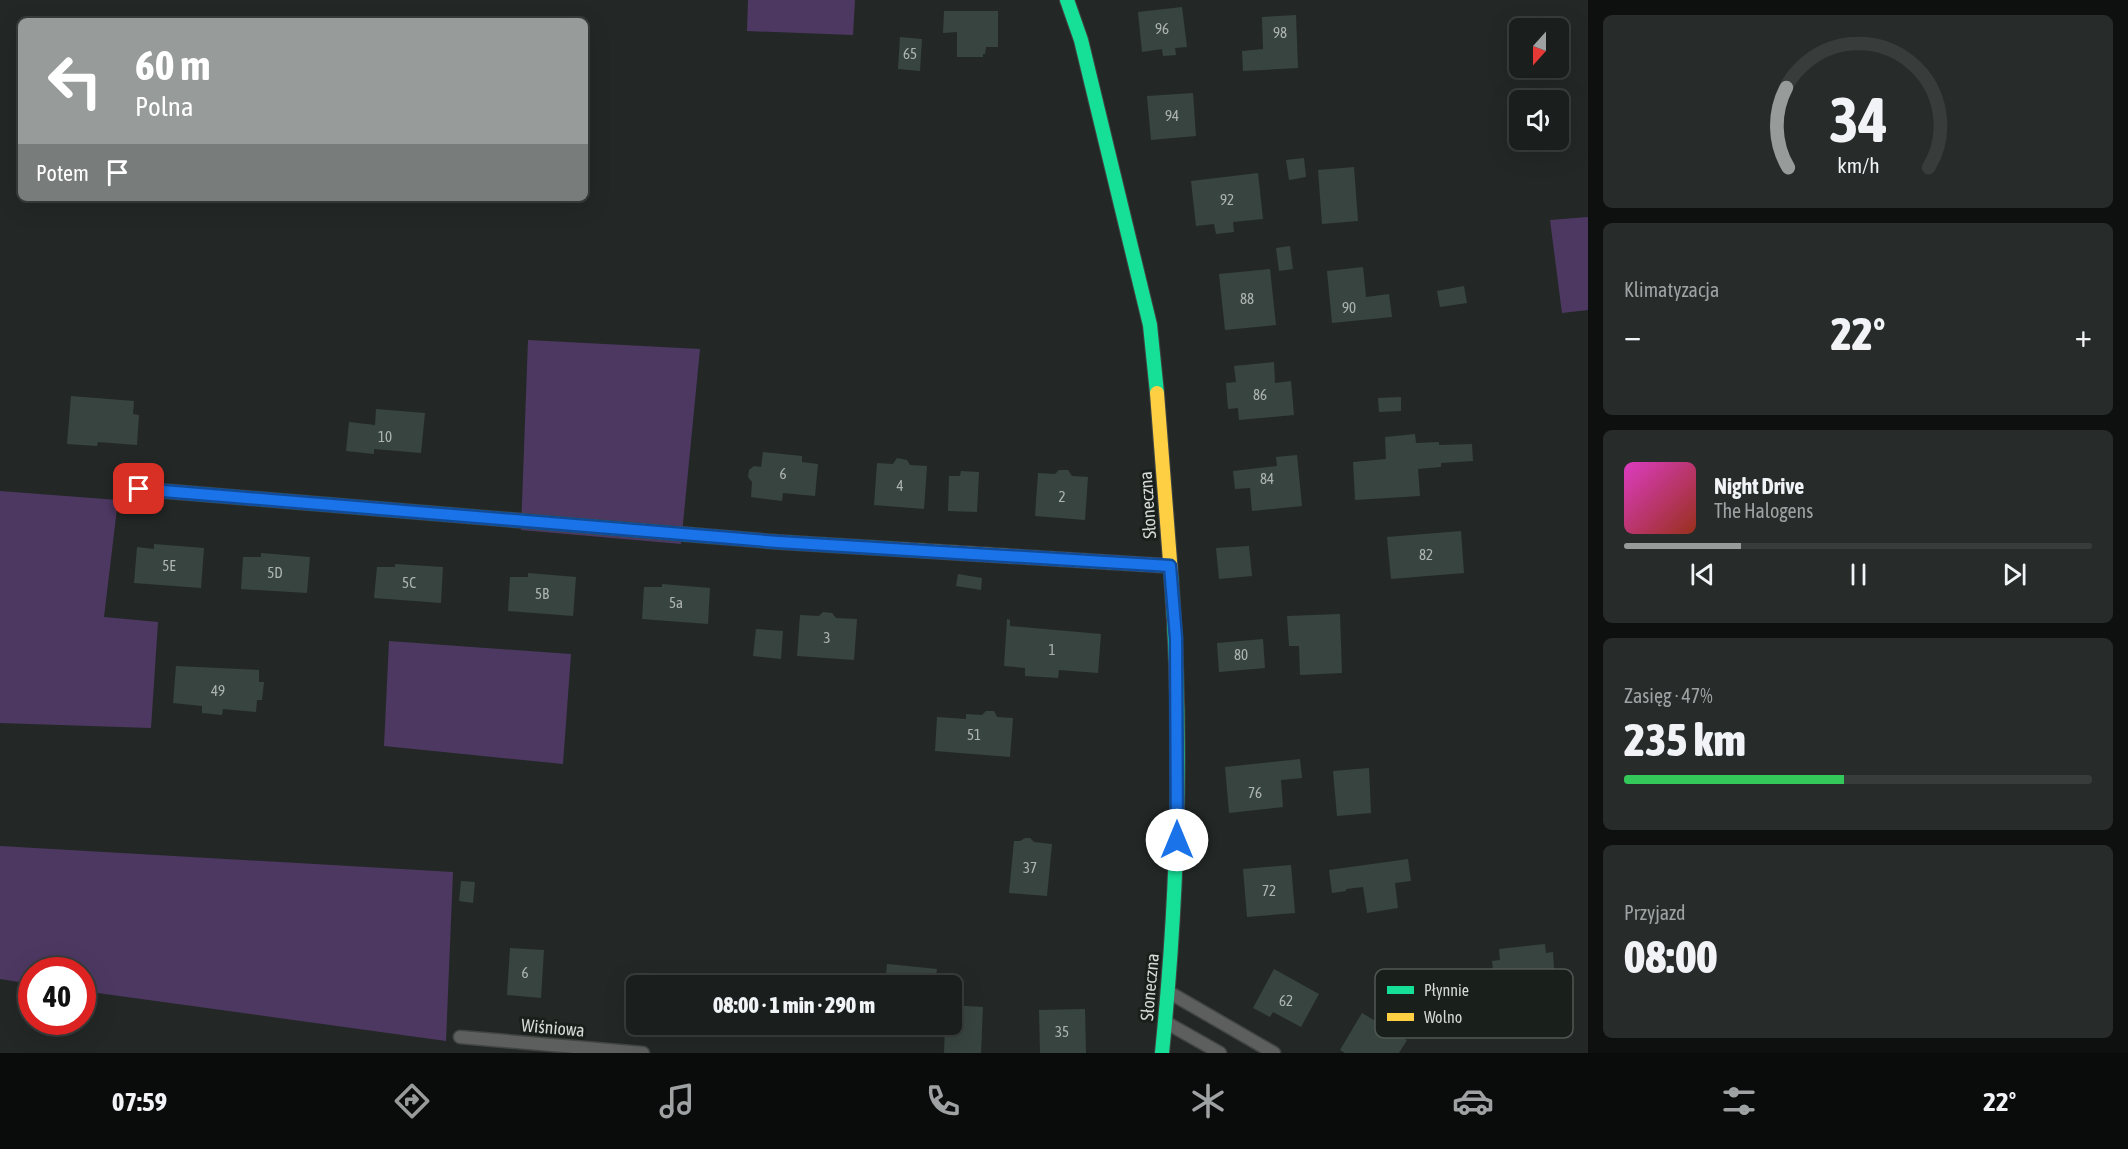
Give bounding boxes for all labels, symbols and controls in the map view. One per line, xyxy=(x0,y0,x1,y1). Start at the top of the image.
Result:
north arrow xyxy=(1509,18,1569,78)
map controls xyxy=(1509,18,1569,150)
house number: 96 xyxy=(1155,20,1169,37)
house number: 98 xyxy=(1273,24,1287,41)
text: 60 m xyxy=(135,41,210,89)
icon: left xyxy=(36,42,114,120)
house number: 65 xyxy=(903,45,917,62)
text: 34 xyxy=(1829,84,1887,155)
button: sound xyxy=(1509,90,1569,150)
text: Polna xyxy=(135,91,193,122)
house number: 94 xyxy=(1165,107,1179,124)
text: km/h xyxy=(1837,154,1879,179)
icon: arrive xyxy=(101,156,134,189)
text: Potem xyxy=(36,160,89,186)
house number: 92 xyxy=(1220,191,1234,208)
text: Klimatyzacja xyxy=(1624,278,1719,301)
house number: 88 xyxy=(1240,290,1254,307)
house number: 90 xyxy=(1342,299,1356,316)
text: 22° xyxy=(1831,308,1885,360)
text: − xyxy=(1624,316,1641,354)
text: + xyxy=(2075,316,2092,354)
house number: 86 xyxy=(1253,386,1267,403)
house number: 10 xyxy=(378,428,392,445)
pin xyxy=(113,463,164,514)
house number: 6 xyxy=(779,465,787,482)
house number: 84 xyxy=(1260,470,1274,487)
street label: Słoneczna xyxy=(1135,471,1160,540)
icon: arrive xyxy=(122,472,155,505)
text: Night Drive xyxy=(1714,473,1804,499)
house number: 4 xyxy=(896,477,904,494)
house number: 2 xyxy=(1058,488,1066,505)
text: The Halogens xyxy=(1714,499,1813,522)
house number: 82 xyxy=(1419,546,1433,563)
house number: 5E xyxy=(162,557,176,574)
icon: previous xyxy=(1686,558,1719,591)
icon: pause xyxy=(1842,558,1875,591)
icon: next xyxy=(1998,558,2031,591)
house number: 5D xyxy=(267,564,283,581)
house number: 5C xyxy=(402,574,416,591)
house number: 5B xyxy=(535,585,549,602)
house number: 5a xyxy=(669,594,683,611)
house number: 3 xyxy=(823,629,831,646)
house number: 1 xyxy=(1048,641,1056,658)
house number: 80 xyxy=(1234,646,1248,663)
house number: 49 xyxy=(211,682,225,699)
text: Zasięg · 47% xyxy=(1624,684,1713,707)
text: 235 km xyxy=(1624,714,1746,766)
house number: 51 xyxy=(967,726,981,743)
house number: 76 xyxy=(1248,784,1262,801)
position arrow xyxy=(1145,808,1209,872)
house number: 37 xyxy=(1023,859,1037,876)
house number: 72 xyxy=(1262,882,1276,899)
text: Przyjazd xyxy=(1624,901,1686,924)
text: 08:00 xyxy=(1624,931,1718,983)
street label: Słoneczna xyxy=(1136,952,1163,1022)
speed limit sign: 40 xyxy=(18,957,96,1035)
house number: 6 xyxy=(521,964,529,981)
legend xyxy=(1375,969,1573,1038)
text: Płynnie xyxy=(1424,981,1469,1000)
text: 08:00 · 1 min · 290 m xyxy=(713,992,875,1018)
house number: 62 xyxy=(1279,992,1293,1009)
text: Wolno xyxy=(1424,1008,1462,1026)
street label: Wiśniowa xyxy=(520,1014,586,1041)
house number: 35 xyxy=(1055,1023,1069,1040)
icon: directions xyxy=(391,1080,433,1122)
icon: music xyxy=(656,1080,698,1122)
icon: phone xyxy=(922,1080,964,1122)
icon: climate xyxy=(1187,1080,1229,1122)
icon: car xyxy=(1452,1080,1494,1122)
icon: filters xyxy=(1718,1080,1760,1122)
text: 07:59 xyxy=(112,1086,167,1117)
text: 22° xyxy=(1983,1086,2016,1117)

